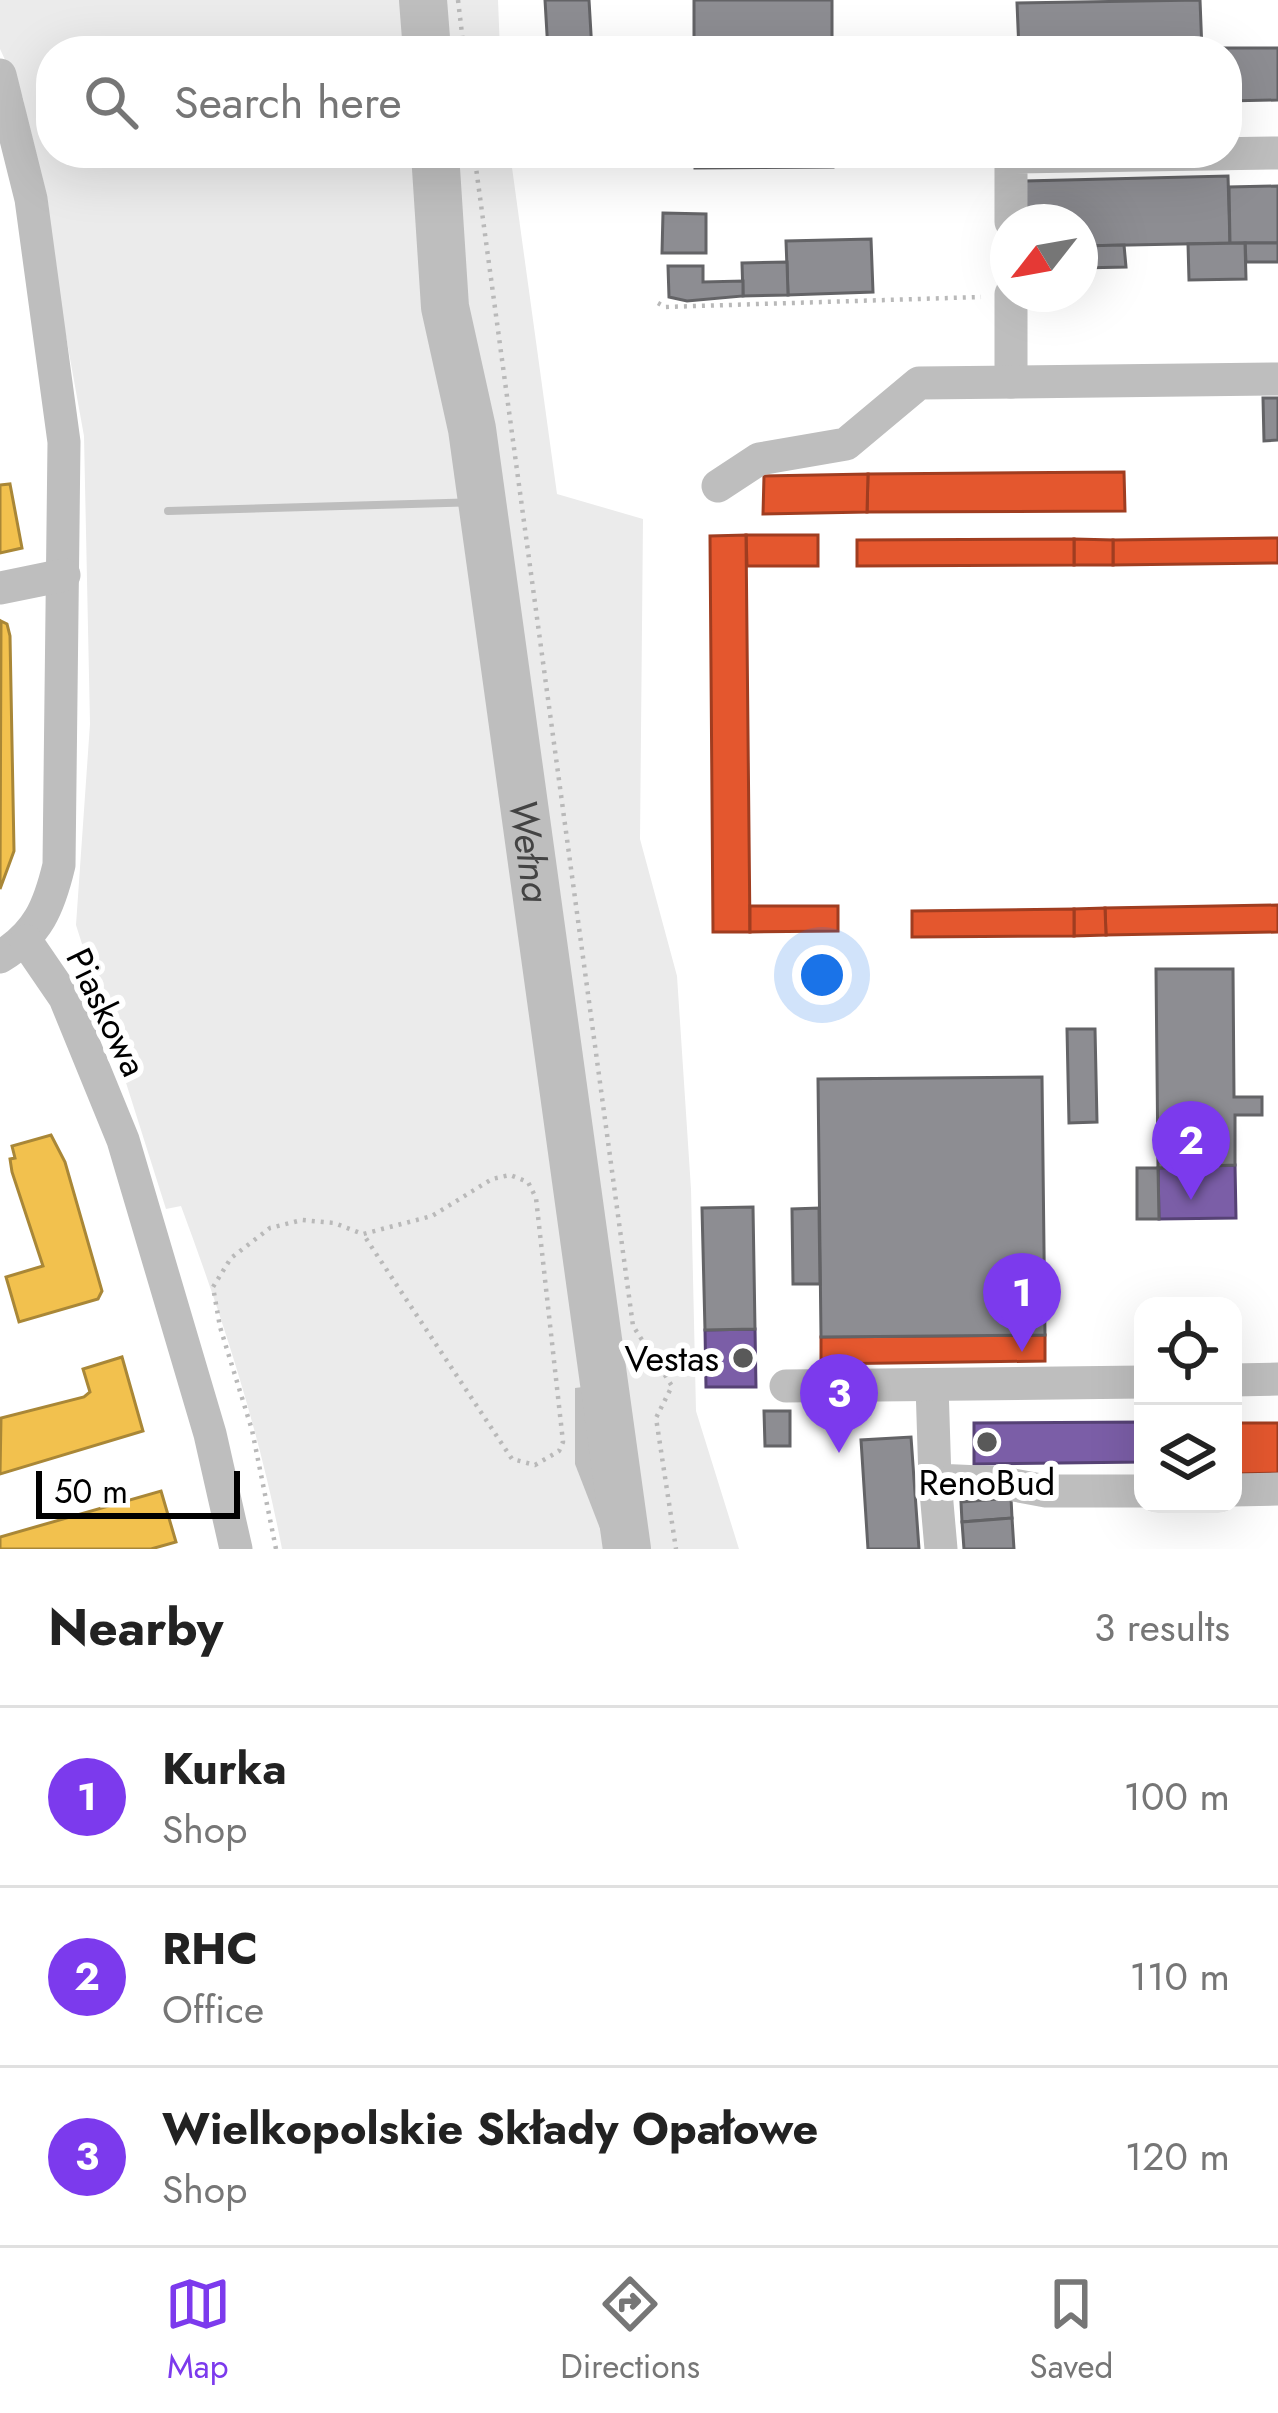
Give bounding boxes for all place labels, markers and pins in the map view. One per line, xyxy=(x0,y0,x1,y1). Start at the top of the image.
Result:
pin: 2 xyxy=(1152,1101,1230,1200)
pin: 1 xyxy=(983,1253,1061,1352)
place label: Vestas xyxy=(625,1332,719,1384)
marker: Vestas xyxy=(730,1345,756,1371)
pin: 3 xyxy=(800,1354,878,1453)
marker: RenoBud xyxy=(974,1429,1000,1455)
place label: RenoBud xyxy=(919,1456,1055,1508)

